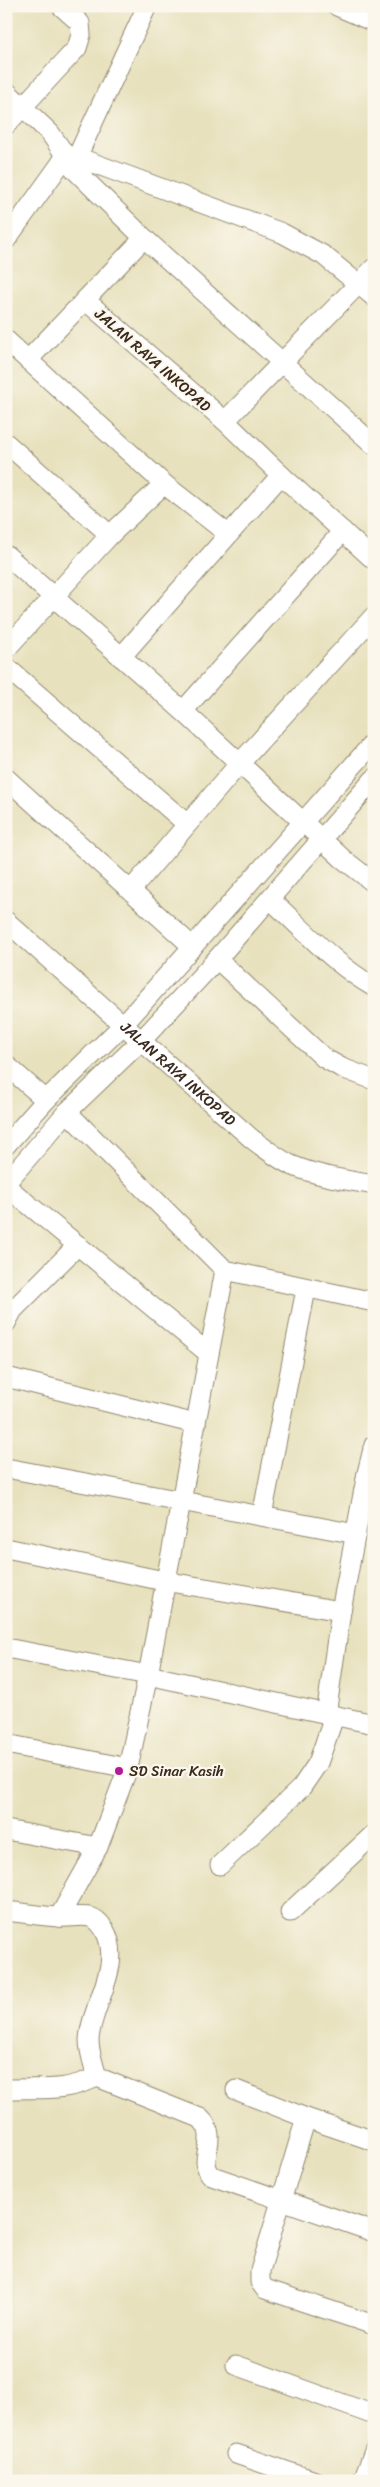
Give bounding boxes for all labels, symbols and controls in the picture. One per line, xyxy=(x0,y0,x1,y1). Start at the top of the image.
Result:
street label: JALAN RAYA INKOPAD xyxy=(88,301,217,418)
street label: JALAN RAYA INKOPAD xyxy=(113,1014,242,1132)
place label: SD Sinar Kasih xyxy=(129,1758,224,1784)
marker: SD Sinar Kasih xyxy=(113,1765,125,1777)

